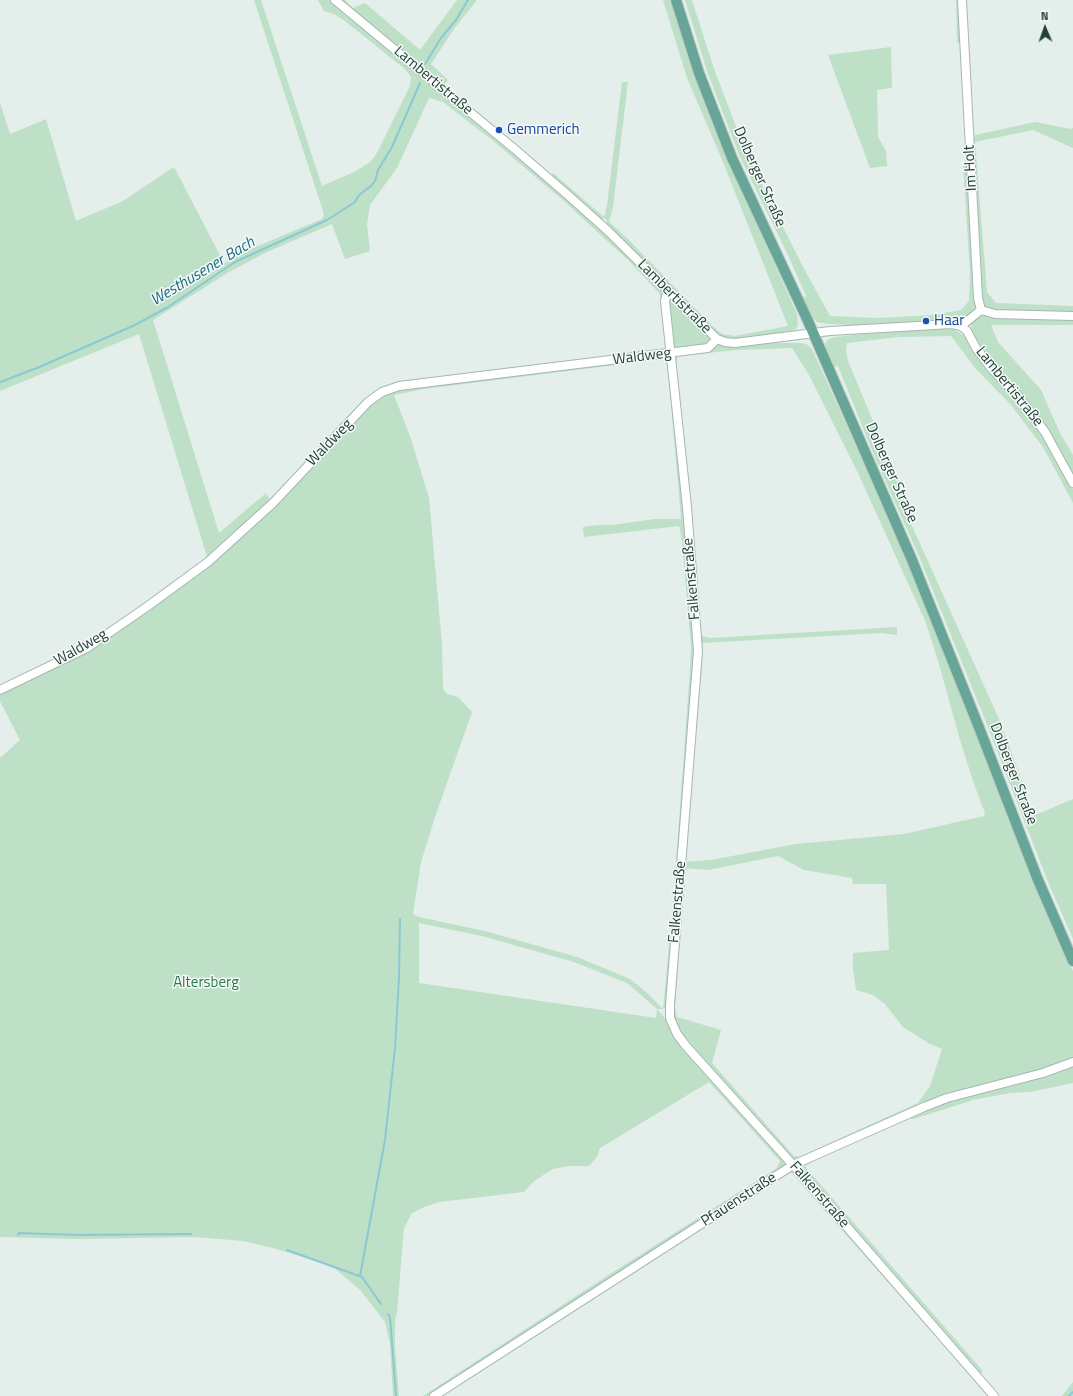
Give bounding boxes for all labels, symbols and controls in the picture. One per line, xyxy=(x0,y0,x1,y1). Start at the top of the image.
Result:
north arrow xyxy=(1025,8,1065,48)
text: N xyxy=(1040,8,1049,24)
street label: Lambertistraße xyxy=(390,43,476,119)
place label: Gemmerich xyxy=(507,121,580,139)
street label: Dolberger Straße xyxy=(729,124,789,230)
marker: Gemmerich xyxy=(494,125,504,135)
street label: Im Holt xyxy=(961,144,981,192)
water label: Westhusener Bach xyxy=(147,233,259,311)
street label: Lambertistraße xyxy=(633,256,715,338)
place label: Haar xyxy=(934,312,964,330)
marker: Haar xyxy=(921,316,931,326)
street label: Lambertistraße xyxy=(971,343,1047,431)
street label: Waldweg xyxy=(612,344,672,370)
street label: Waldweg xyxy=(303,416,357,470)
street label: Dolberger Straße xyxy=(861,420,921,526)
street label: Falkenstraße xyxy=(679,537,705,621)
street label: Waldweg xyxy=(51,626,111,670)
street label: Dolberger Straße xyxy=(985,721,1041,827)
street label: Falkenstraße xyxy=(665,860,691,944)
park label: Altersberg xyxy=(173,974,239,992)
street label: Falkenstraße xyxy=(785,1158,853,1232)
street label: Pfauenstraße xyxy=(698,1169,780,1231)

